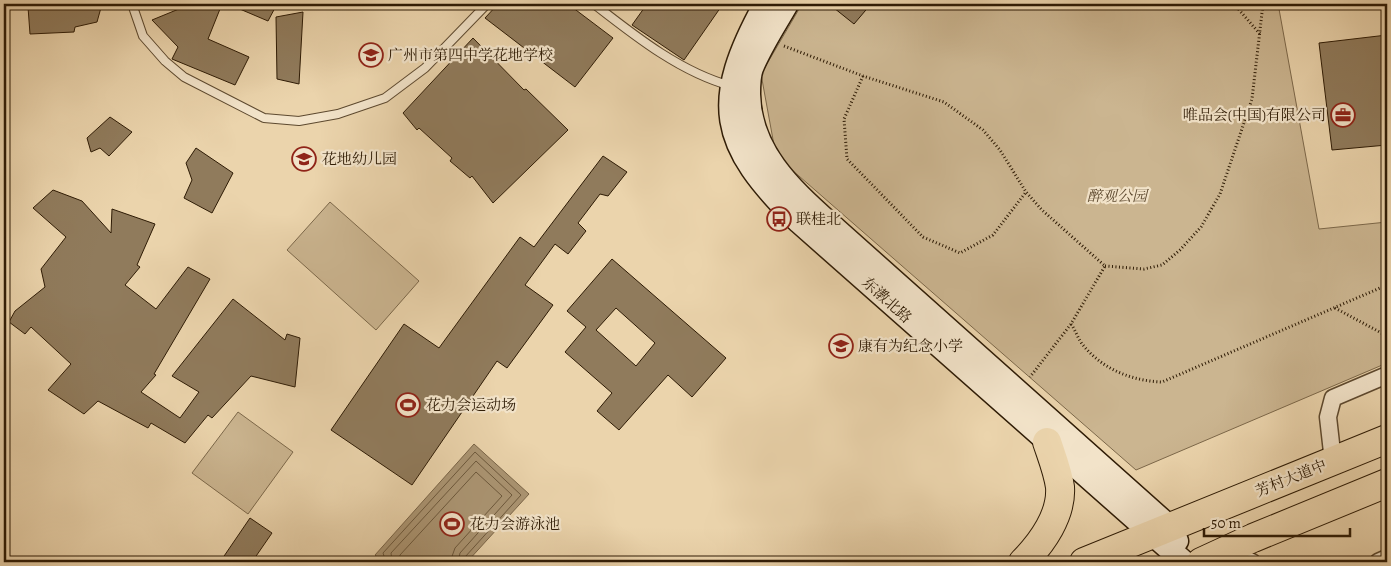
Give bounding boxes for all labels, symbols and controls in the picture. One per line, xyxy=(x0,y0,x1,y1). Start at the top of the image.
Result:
school or university icon: 广州市第四中学花地学校 xyxy=(358,42,384,68)
place label: 广州市第四中学花地学校 xyxy=(388,45,553,65)
office icon: 唯品会(中国)有限公司 xyxy=(1330,102,1356,128)
place label: 唯品会(中国)有限公司 xyxy=(1183,105,1326,125)
school or university icon: 花地幼儿园 xyxy=(291,146,317,172)
place label: 花地幼儿园 xyxy=(322,149,397,169)
park label: 醉观公园 xyxy=(1087,186,1149,206)
bus stop icon: 联桂北 xyxy=(766,206,792,232)
place label: 联桂北 xyxy=(796,209,841,229)
street label: 东漖北路 xyxy=(858,272,916,328)
school or university icon: 康有为纪念小学 xyxy=(828,333,854,359)
place label: 康有为纪念小学 xyxy=(858,336,963,356)
sports icon: 花力会运动场 xyxy=(395,392,421,418)
place label: 花力会运动场 xyxy=(426,395,516,415)
street label: 芳村大道中 xyxy=(1252,455,1330,501)
scale bar xyxy=(1204,506,1350,538)
sports icon: 花力会游泳池 xyxy=(439,511,465,537)
text: 50 m xyxy=(1211,513,1241,533)
place label: 花力会游泳池 xyxy=(470,514,560,534)

